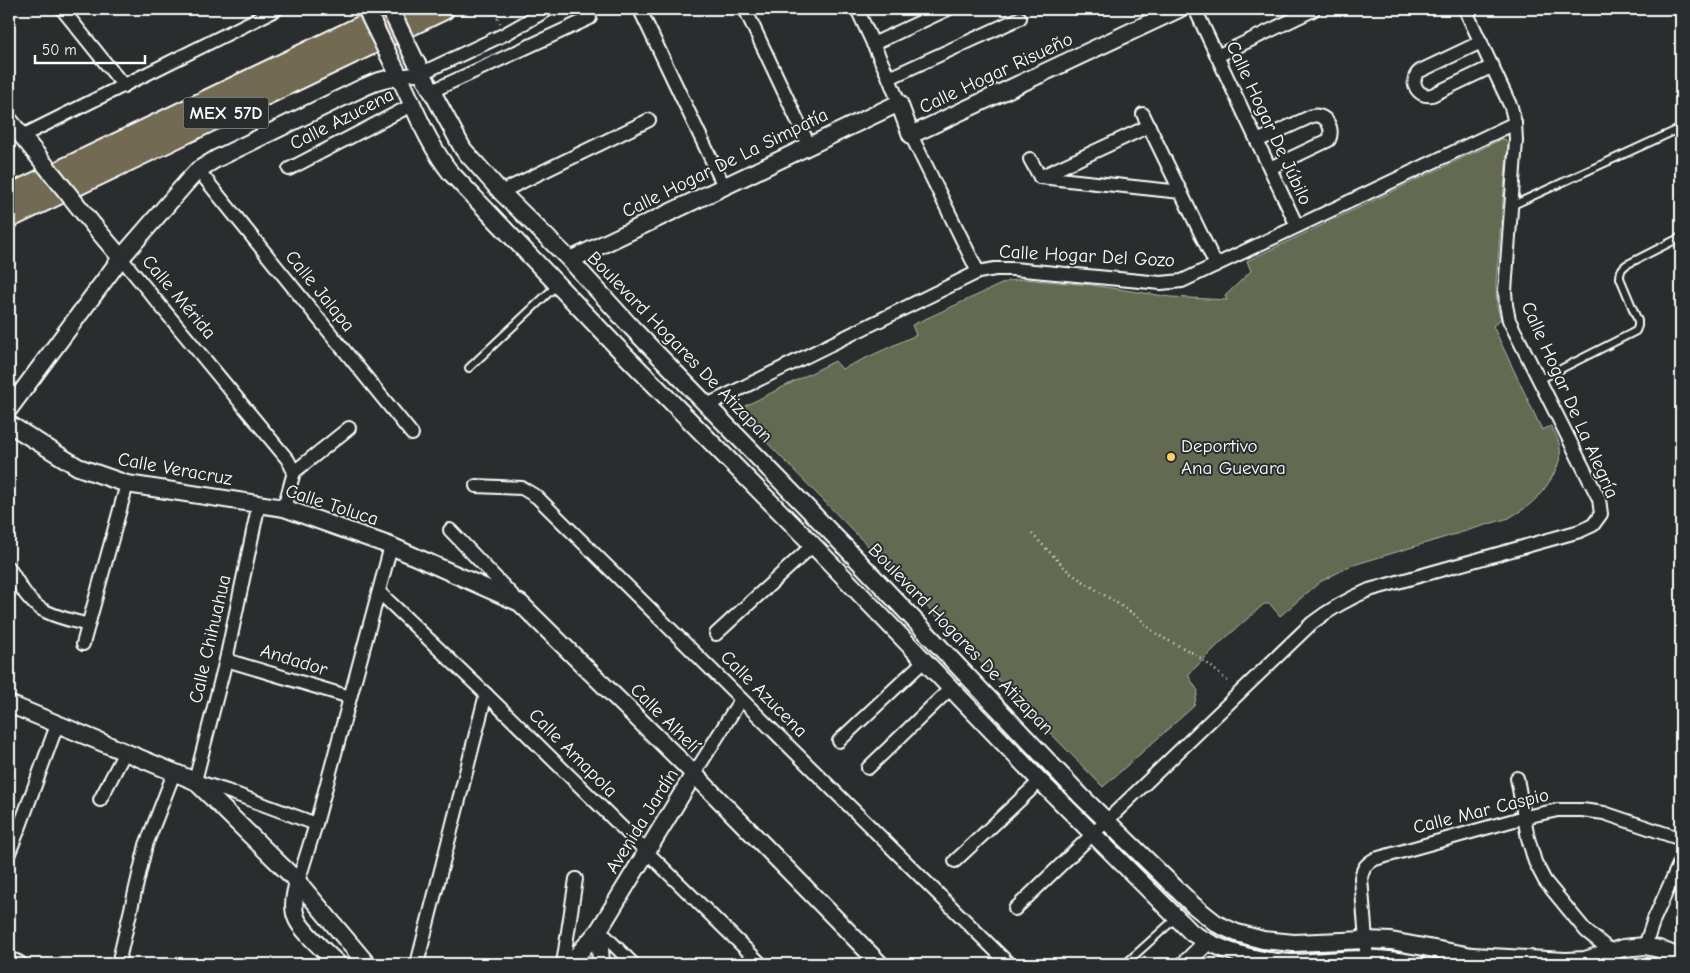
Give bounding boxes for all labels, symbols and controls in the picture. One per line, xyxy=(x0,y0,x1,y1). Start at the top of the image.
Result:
street label: Calle Hogar Risueño xyxy=(916,28,1076,118)
scale bar xyxy=(35,32,145,64)
street label: Calle Hogar De Júbilo xyxy=(1221,38,1317,208)
text: 50 m xyxy=(42,41,77,59)
street label: Calle Azucena xyxy=(286,83,398,155)
road number: MEX 57D xyxy=(184,98,268,128)
street label: Calle Hogar De La Simpatía xyxy=(618,104,832,222)
street label: Calle Hogar Del Gozo xyxy=(998,240,1176,272)
street label: Calle Jalapa xyxy=(281,246,359,336)
street label: Boulevard Hogares De Atizapan xyxy=(583,247,777,447)
street label: Calle Mérida xyxy=(138,251,220,343)
street label: Calle Hogar De La Alegría xyxy=(1517,298,1623,502)
place label: Deportivo Ana Guevara xyxy=(1181,435,1286,479)
street label: Calle Veracruz xyxy=(116,448,234,490)
marker: Deportivo Ana Guevara xyxy=(1165,451,1177,463)
street label: Calle Toluca xyxy=(283,480,381,530)
street label: Boulevard Hogares De Atizapan xyxy=(864,539,1058,739)
street label: Calle Chihuahua xyxy=(185,573,235,705)
street label: Andador xyxy=(258,639,331,681)
street label: Calle Azucena xyxy=(716,646,812,742)
street label: Calle Alhelí xyxy=(626,679,705,758)
street label: Calle Amapola xyxy=(524,704,622,802)
street label: Avenida Jardín xyxy=(601,764,683,878)
street label: Calle Mar Caspio xyxy=(1411,783,1551,839)

